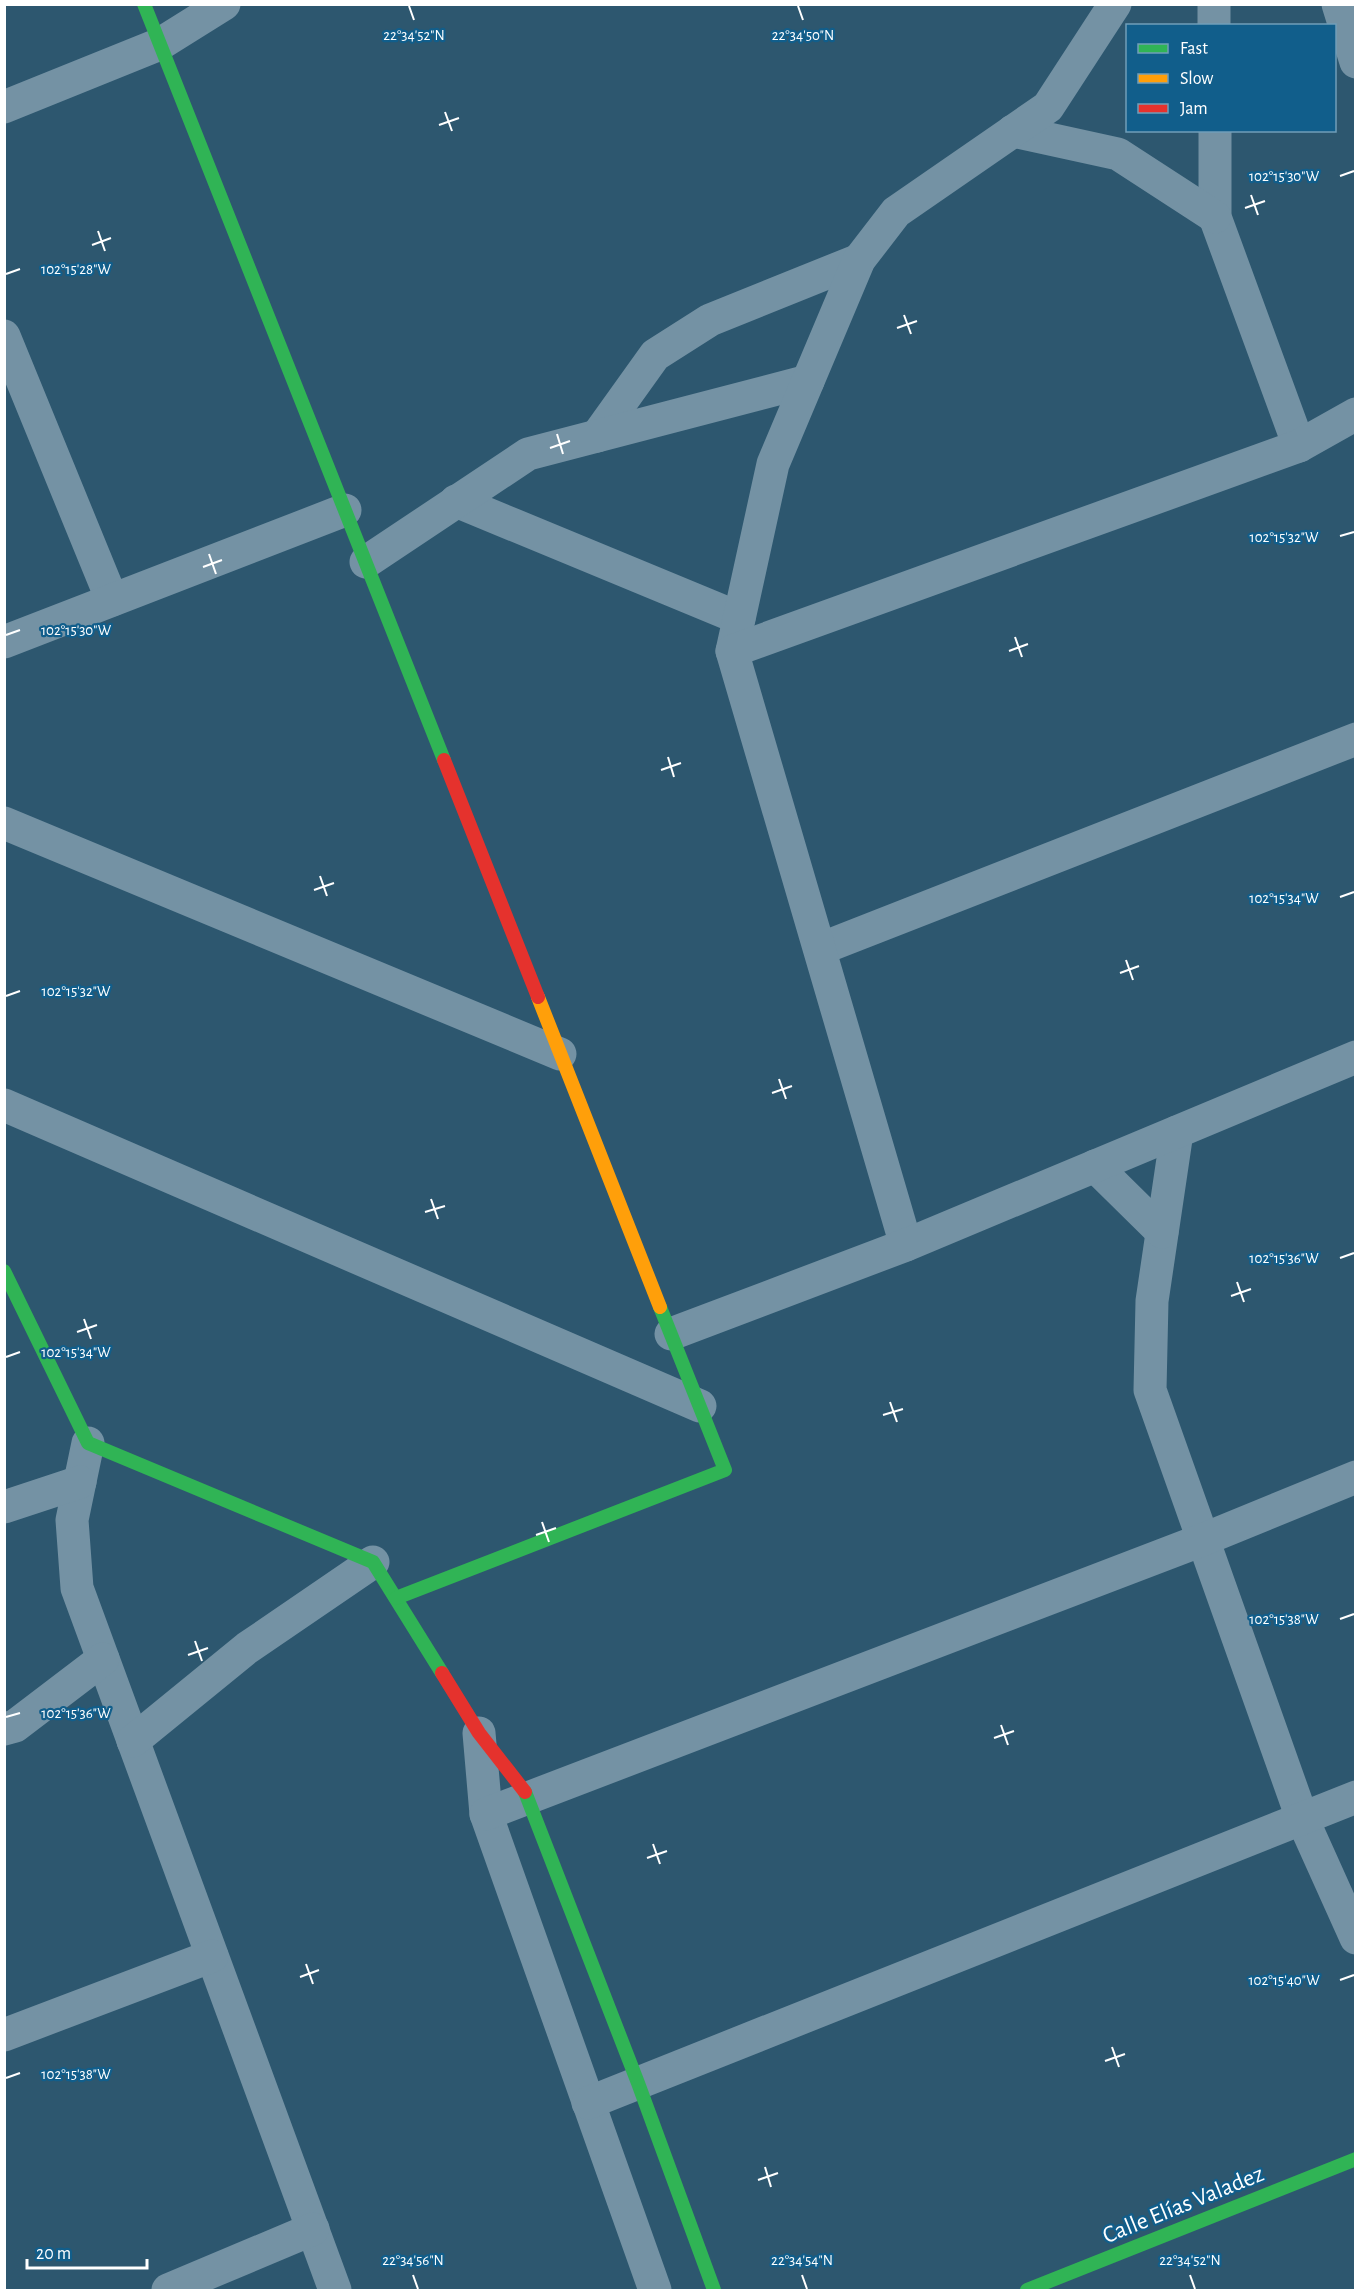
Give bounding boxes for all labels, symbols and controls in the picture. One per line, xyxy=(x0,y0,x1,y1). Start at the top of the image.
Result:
legend xyxy=(1126,24,1336,132)
text: 22°34'52"N xyxy=(383,28,445,43)
text: 22°34'50"N xyxy=(772,28,834,43)
text: Fast xyxy=(1180,40,1208,58)
text: Slow xyxy=(1180,70,1213,88)
text: Jam xyxy=(1180,100,1208,118)
text: 102°15'30"W xyxy=(1249,169,1320,184)
text: 102°15'28"W xyxy=(41,262,112,277)
text: 102°15'32"W xyxy=(1249,530,1319,545)
text: 102°15'30"W xyxy=(41,623,112,638)
text: 102°15'34"W xyxy=(1249,891,1319,906)
text: 102°15'32"W xyxy=(41,984,111,999)
text: 102°15'36"W xyxy=(1249,1251,1319,1266)
text: 102°15'34"W xyxy=(41,1345,111,1360)
text: 102°15'38"W xyxy=(1249,1612,1319,1627)
text: 102°15'36"W xyxy=(41,1706,111,1721)
text: 102°15'40"W xyxy=(1248,1973,1320,1988)
text: 102°15'38"W xyxy=(41,2067,111,2082)
street label: Calle Elías Valadez xyxy=(1099,2162,1267,2248)
scale bar xyxy=(27,2232,147,2270)
text: 20 m xyxy=(36,2245,71,2263)
text: 22°34'56"N xyxy=(382,2253,444,2268)
text: 22°34'54"N xyxy=(771,2253,833,2268)
text: 22°34'52"N xyxy=(1159,2253,1221,2268)

